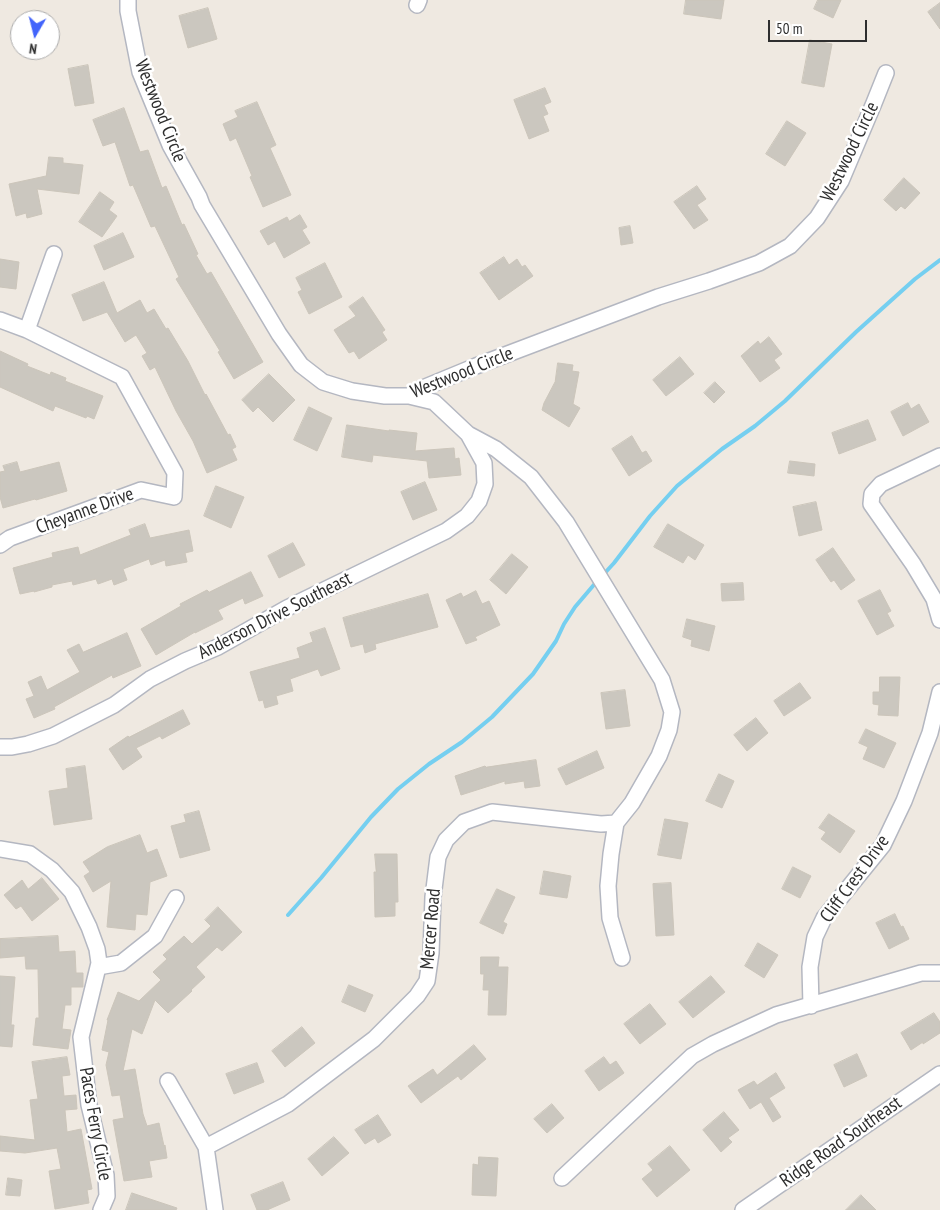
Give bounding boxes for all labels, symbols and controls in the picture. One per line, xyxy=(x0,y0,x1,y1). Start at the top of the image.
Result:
north arrow xyxy=(10,10,60,60)
scale bar xyxy=(770,10,869,42)
text: 50 m xyxy=(776,19,802,38)
text: N xyxy=(28,39,38,58)
street label: Westwood Circle xyxy=(129,56,191,166)
street label: Westwood Circle xyxy=(816,98,884,206)
street label: Westwood Circle xyxy=(407,342,517,404)
street label: Cheyanne Drive xyxy=(33,483,137,539)
street label: Anderson Drive Southeast xyxy=(194,567,356,665)
street label: Cliff Crest Drive xyxy=(816,831,894,927)
street label: Mercer Road xyxy=(416,888,446,970)
street label: Paces Ferry Circle xyxy=(74,1066,116,1182)
street label: Ridge Road Southeast xyxy=(776,1092,906,1192)

